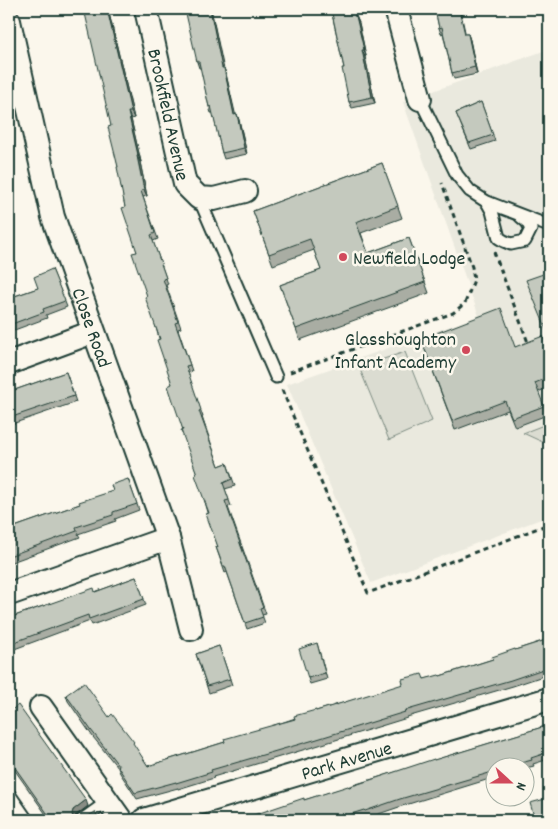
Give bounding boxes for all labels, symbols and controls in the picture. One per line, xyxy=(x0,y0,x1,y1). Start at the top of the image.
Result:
street label: Brookfield Avenue xyxy=(138,46,195,184)
place label: Newfield Lodge xyxy=(353,246,466,274)
marker: Newfield Lodge xyxy=(337,251,349,263)
street label: Close Road xyxy=(63,285,117,372)
place label: Glasshoughton Infant Academy xyxy=(335,327,457,378)
marker: Glasshoughton Infant Academy xyxy=(460,344,472,356)
street label: Park Avenue xyxy=(298,736,396,789)
north arrow xyxy=(486,756,536,806)
text: N xyxy=(510,779,531,793)

